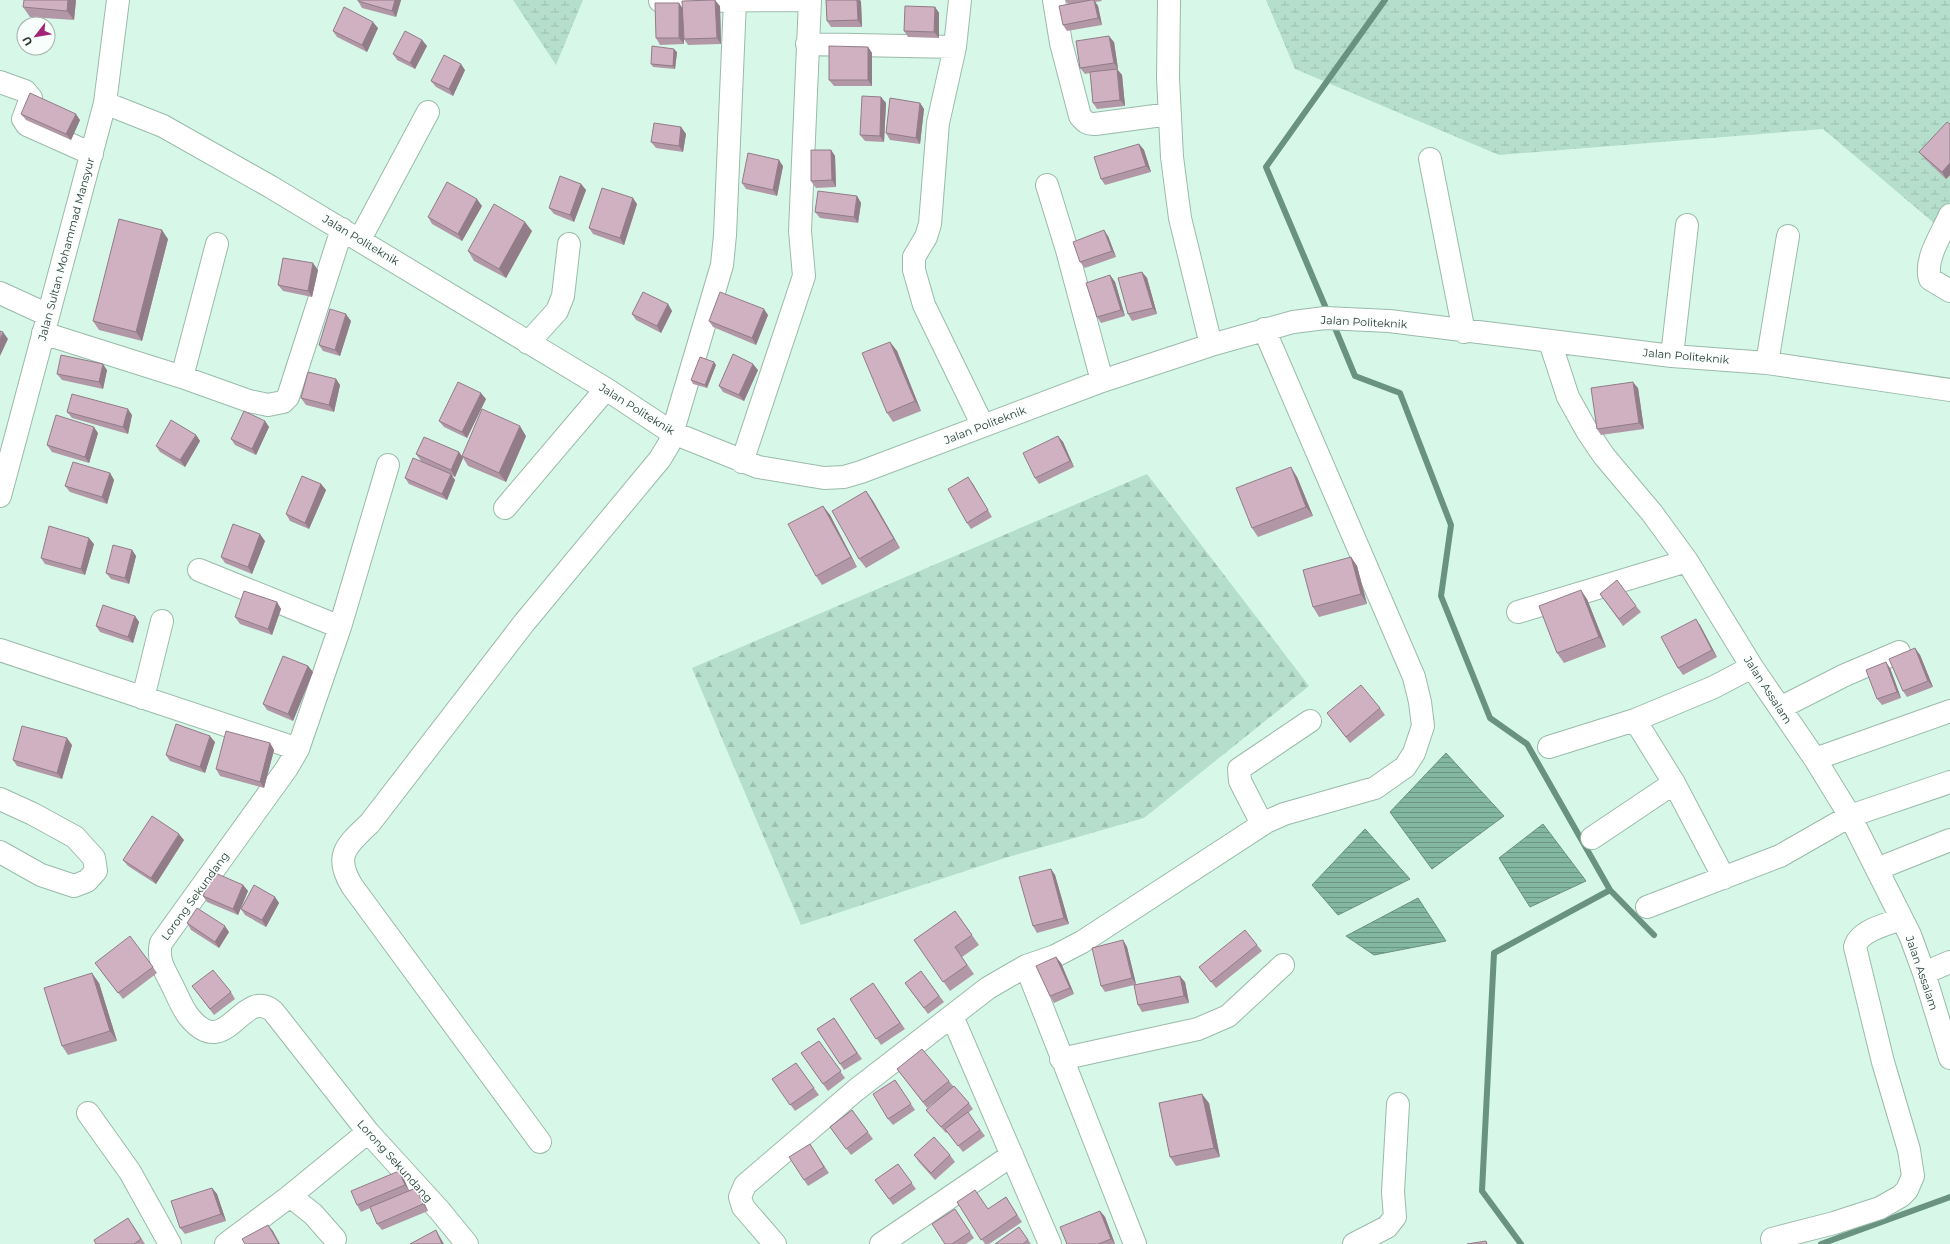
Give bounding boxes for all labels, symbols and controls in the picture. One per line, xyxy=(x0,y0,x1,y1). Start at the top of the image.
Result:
north arrow xyxy=(16,16,56,56)
text: U xyxy=(19,34,36,48)
street label: Jalan Sultan Mohammad Mansyur xyxy=(35,156,97,343)
street label: Jalan Politeknik xyxy=(319,211,402,269)
street label: Jalan Politeknik xyxy=(1319,313,1408,331)
street label: Jalan Politeknik xyxy=(1641,345,1730,367)
street label: Jalan Politeknik xyxy=(596,380,678,438)
street label: Jalan Politeknik xyxy=(941,403,1028,447)
street label: Jalan Assalam xyxy=(1740,653,1795,727)
street label: Lorong Sekundang xyxy=(158,849,232,943)
street label: Jalan Assalam xyxy=(1902,933,1941,1012)
street label: Lorong Sekundang xyxy=(354,1117,436,1205)

